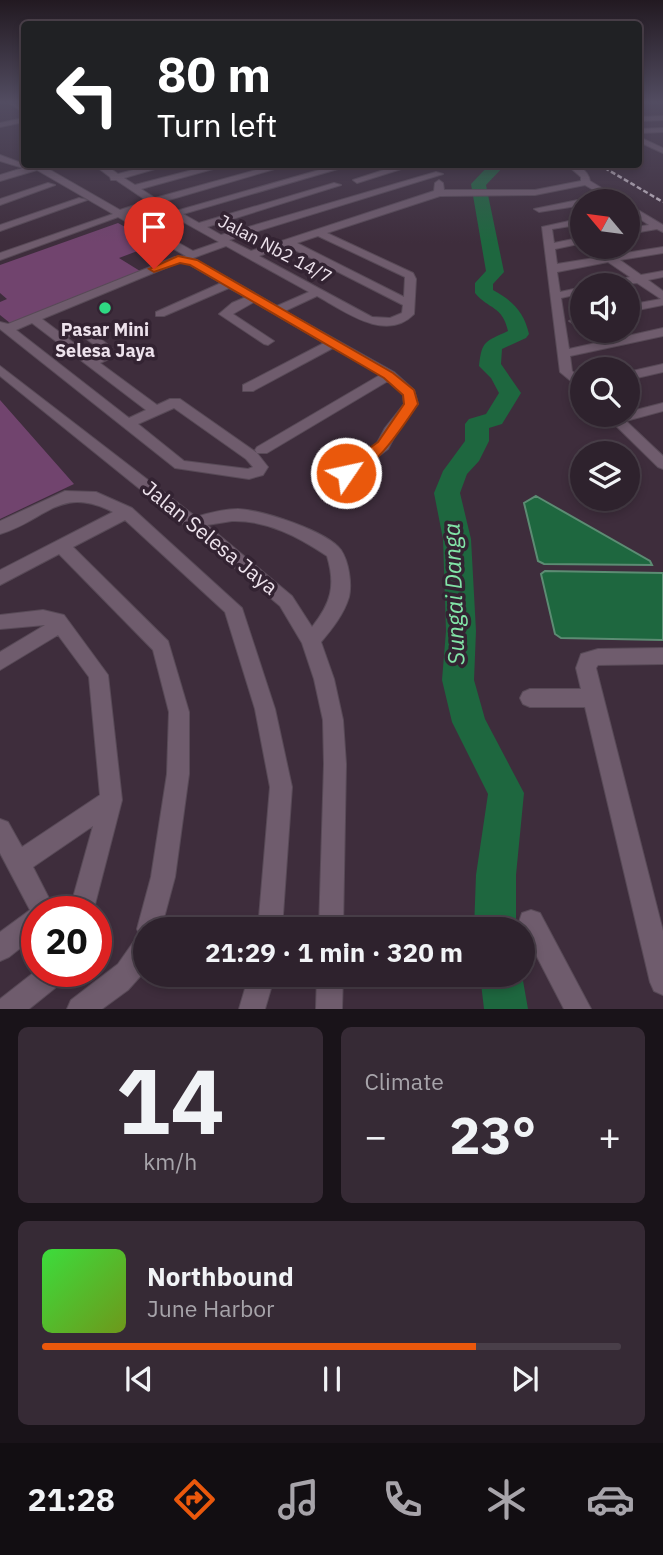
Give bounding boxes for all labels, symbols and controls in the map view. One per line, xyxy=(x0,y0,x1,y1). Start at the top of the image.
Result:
text: 80 m xyxy=(157,42,271,105)
icon: left xyxy=(42,49,133,140)
text: Turn left xyxy=(157,104,277,146)
north arrow xyxy=(570,189,640,259)
map controls xyxy=(570,189,640,511)
pin xyxy=(124,197,184,269)
icon: arrive xyxy=(135,208,173,246)
street label: Jalan Nb2 14/7 xyxy=(215,209,336,288)
button: sound xyxy=(570,273,640,343)
marker: Pasar Mini Selesa Jaya xyxy=(97,300,113,316)
place label: Pasar Mini Selesa Jaya xyxy=(55,318,155,362)
button: search xyxy=(570,357,640,427)
position arrow xyxy=(309,436,383,510)
button: layers xyxy=(570,441,640,511)
street label: Jalan Selesa Jaya xyxy=(137,474,284,600)
water label: Sungai Danga xyxy=(436,522,470,666)
speed limit sign: 20 xyxy=(21,896,112,987)
text: 21:29 · 1 min · 320 m xyxy=(205,935,463,969)
text: 14 xyxy=(116,1041,225,1159)
text: Climate xyxy=(365,1066,444,1096)
text: 23° xyxy=(449,1101,536,1168)
text: − xyxy=(365,1111,387,1160)
text: + xyxy=(598,1111,621,1160)
text: km/h xyxy=(143,1146,197,1176)
text: Northbound xyxy=(147,1259,294,1293)
text: June Harbor xyxy=(147,1293,275,1323)
icon: previous xyxy=(120,1360,158,1398)
icon: pause xyxy=(313,1360,351,1398)
icon: next xyxy=(506,1360,544,1398)
icon: directions xyxy=(170,1475,219,1524)
icon: music xyxy=(274,1475,323,1524)
icon: phone xyxy=(378,1475,427,1524)
icon: climate xyxy=(482,1475,531,1524)
icon: car xyxy=(586,1475,635,1524)
text: 21:28 xyxy=(28,1478,115,1520)

